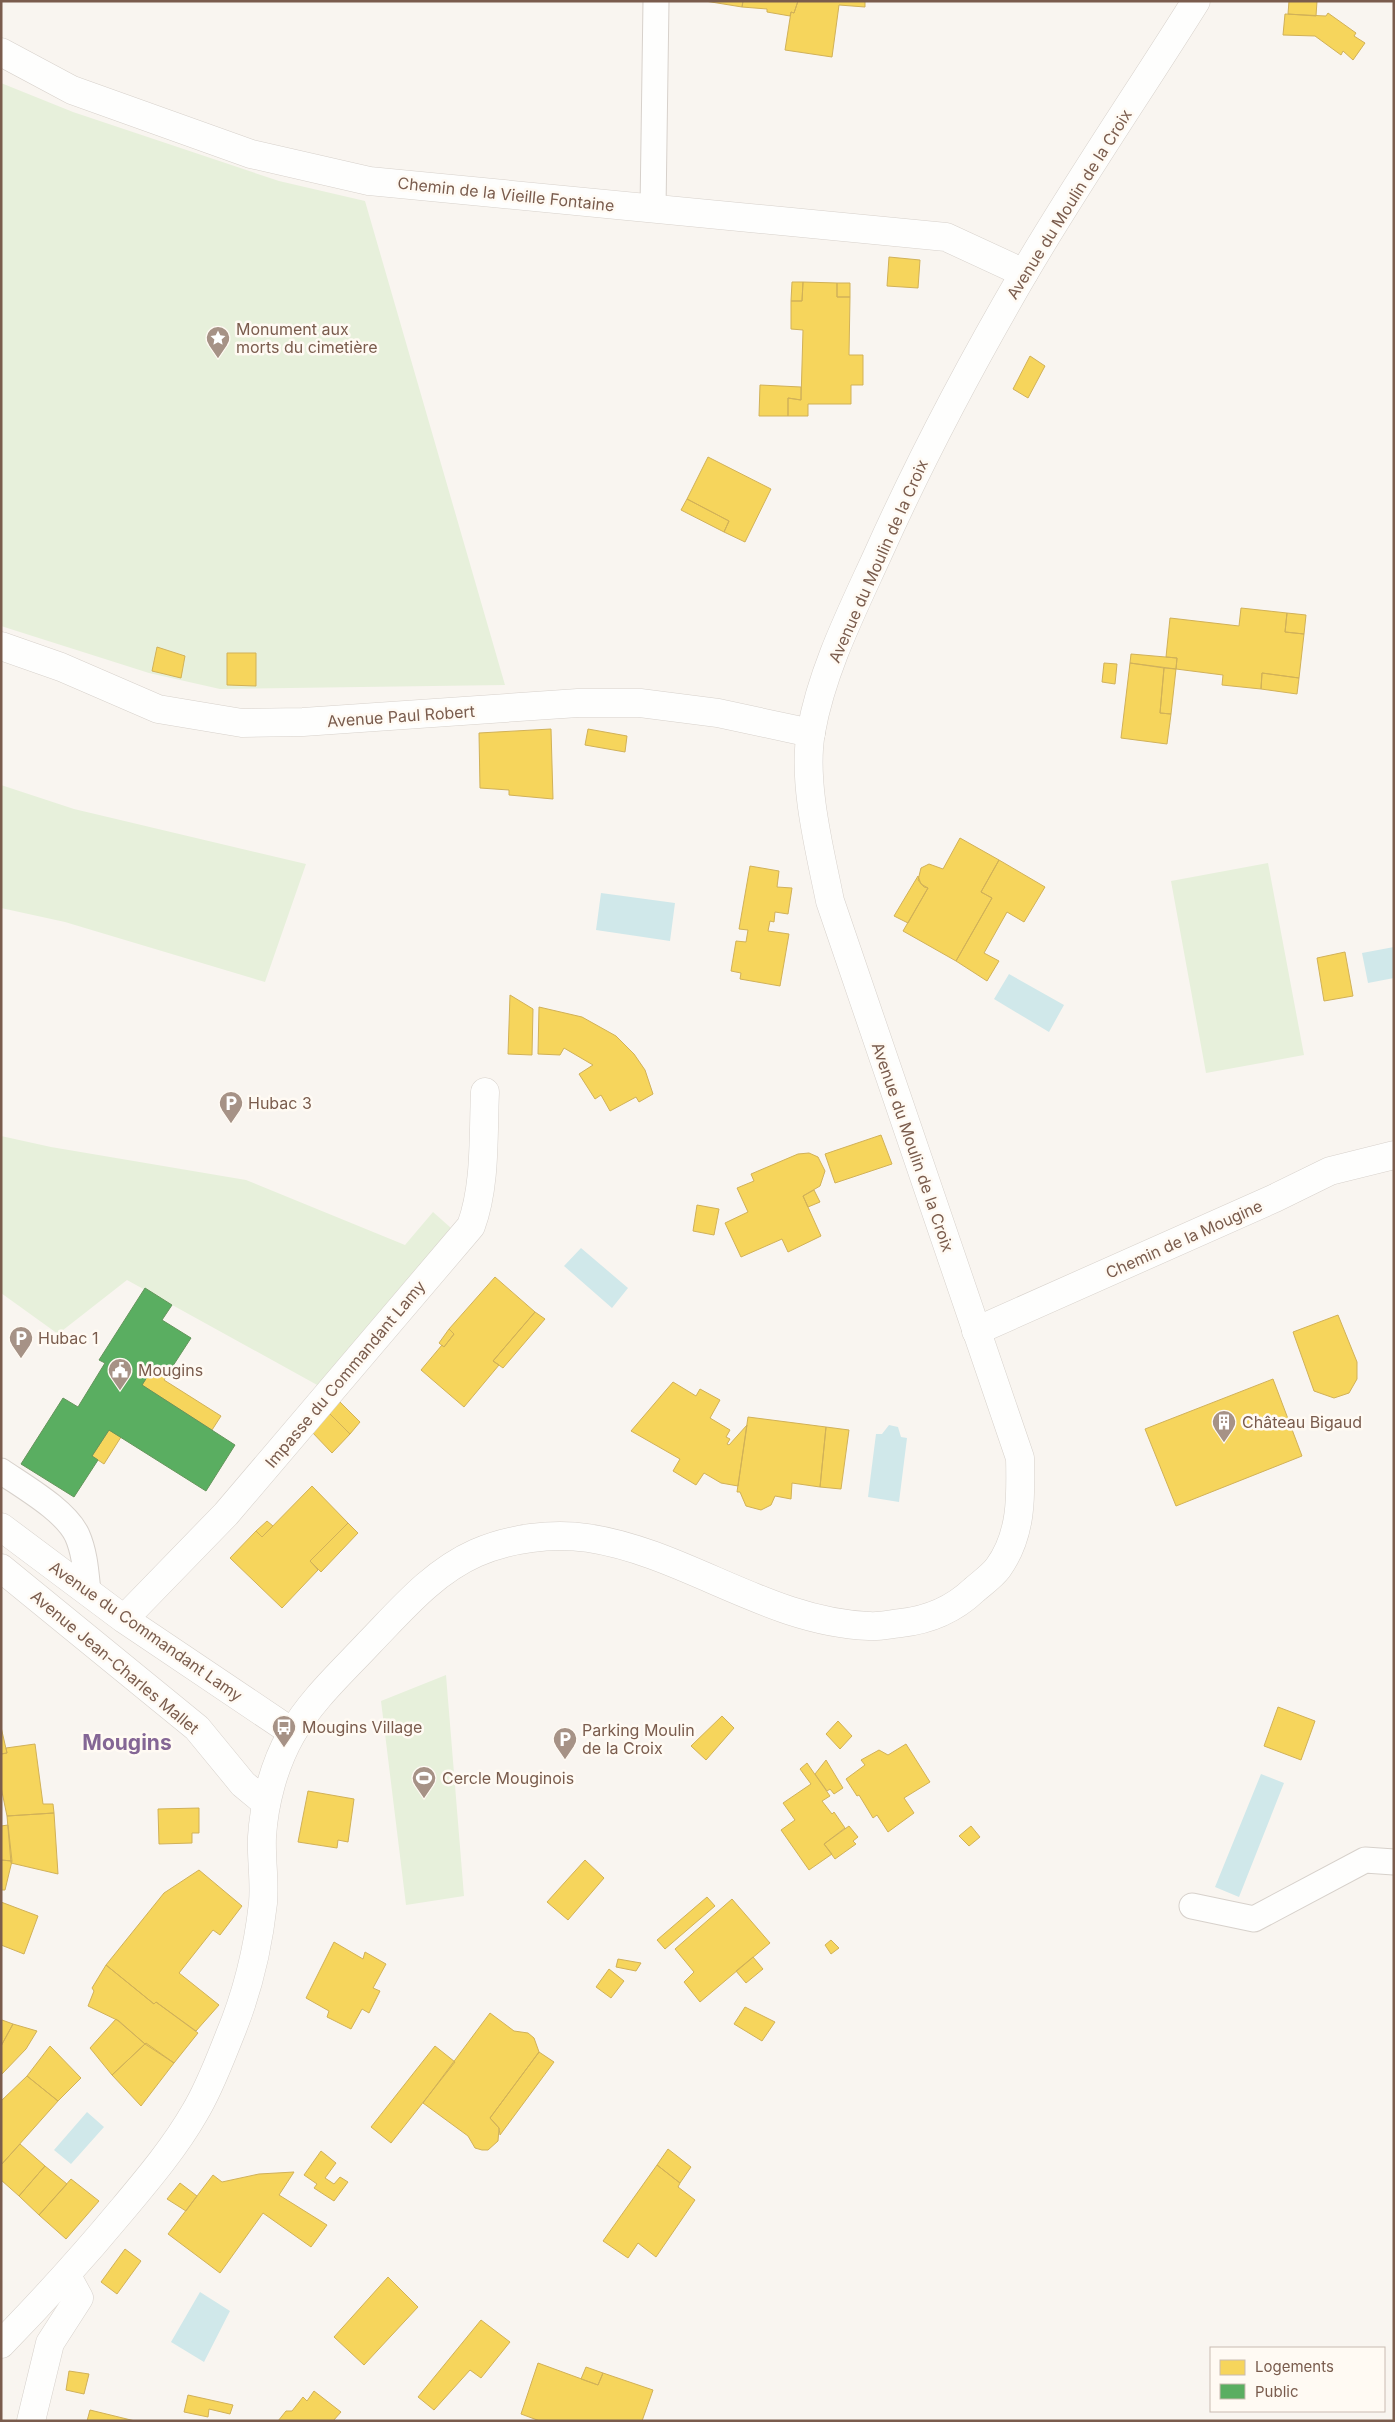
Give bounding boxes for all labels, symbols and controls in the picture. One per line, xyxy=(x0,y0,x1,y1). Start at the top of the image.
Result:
street label: Avenue du Moulin de la Croix xyxy=(1002,105,1136,303)
street label: Chemin de la Vieille Fontaine xyxy=(397,173,615,215)
place label: Monument aux morts du cimetière xyxy=(236,319,378,357)
place icon: Monument aux morts du cimetière xyxy=(205,325,231,359)
street label: Avenue du Moulin de la Croix xyxy=(824,456,932,666)
street label: Avenue Paul Robert xyxy=(326,701,476,731)
street label: Avenue du Moulin de la Croix xyxy=(868,1040,958,1255)
parking icon: Hubac 3 xyxy=(218,1090,244,1124)
place label: Hubac 3 xyxy=(248,1093,312,1113)
street label: Chemin de la Mougine xyxy=(1103,1195,1265,1283)
street label: Impasse du Commandant Lamy xyxy=(261,1276,429,1472)
parking icon: Hubac 1 xyxy=(8,1325,34,1359)
place label: Hubac 1 xyxy=(38,1328,98,1348)
public building icon: Mougins xyxy=(107,1357,133,1391)
place label: Mougins xyxy=(138,1360,203,1380)
building icon: Château Bigaud xyxy=(1211,1409,1237,1443)
place label: Château Bigaud xyxy=(1242,1412,1362,1432)
street label: Avenue du Commandant Lamy xyxy=(46,1557,246,1705)
street label: Avenue Jean-Charles Mallet xyxy=(27,1586,203,1738)
bus stop icon: Mougins Village xyxy=(271,1714,297,1748)
place label: Mougins Village xyxy=(302,1717,422,1737)
place label: Parking Moulin de la Croix xyxy=(582,1720,695,1758)
parking icon: Parking Moulin de la Croix xyxy=(552,1726,578,1760)
district label: Mougins xyxy=(82,1730,172,1755)
sports icon: Cercle Mouginois xyxy=(411,1765,437,1799)
place label: Cercle Mouginois xyxy=(442,1768,574,1788)
legend xyxy=(1210,2347,1385,2412)
text: Logements xyxy=(1255,2357,1334,2376)
text: Public xyxy=(1255,2382,1298,2401)

